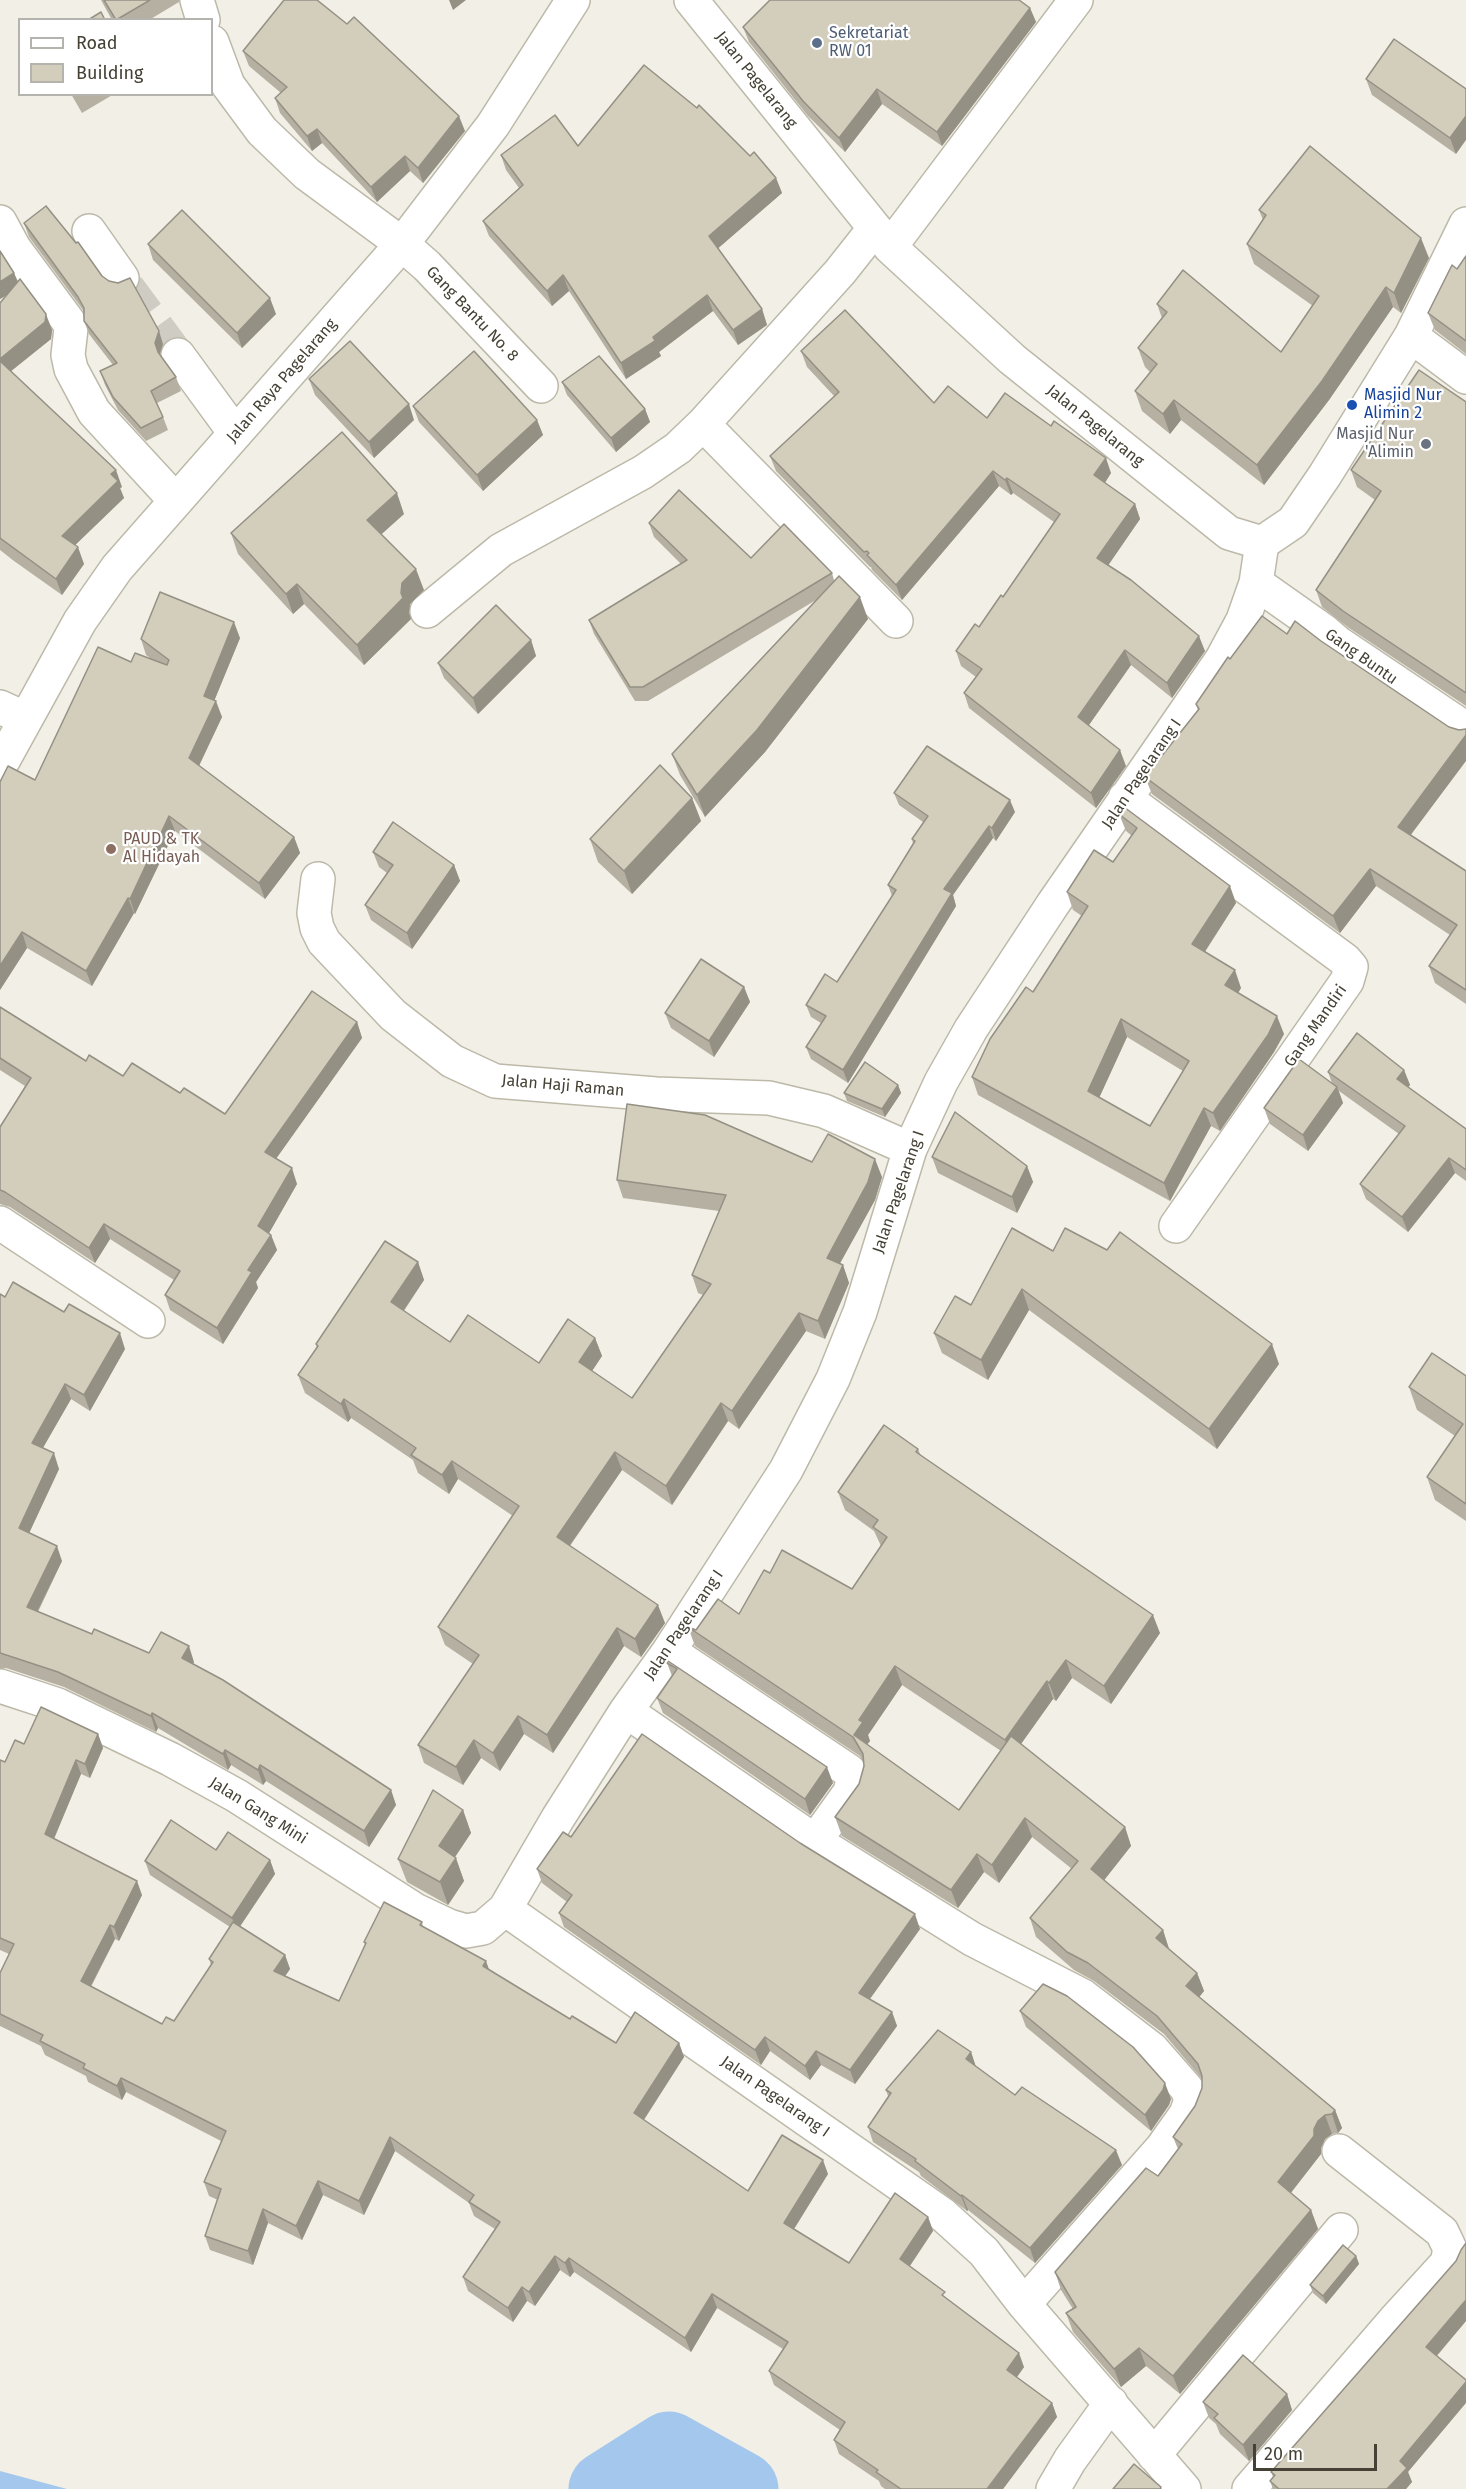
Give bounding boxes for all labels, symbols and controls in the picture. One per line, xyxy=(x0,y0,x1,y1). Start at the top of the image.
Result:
legend xyxy=(18,18,213,96)
place label: Sekretariat RW 01 xyxy=(829,24,909,62)
street label: Jalan Pagelarang xyxy=(711,28,801,132)
text: Road xyxy=(76,32,118,54)
marker: Sekretariat RW 01 xyxy=(810,36,824,50)
text: Building xyxy=(76,62,143,84)
street label: Gang Bantu No. 8 xyxy=(422,262,522,366)
street label: Jalan Raya Pagelarang xyxy=(223,315,341,447)
street label: Jalan Pagelarang xyxy=(1043,381,1147,471)
place label: Masjid Nur Alimin 2 xyxy=(1364,386,1442,424)
marker: Masjid Nur Alimin 2 xyxy=(1345,398,1359,412)
place label: Masjid Nur 'Alimin xyxy=(1336,425,1414,463)
marker: Masjid Nur 'Alimin xyxy=(1419,437,1433,451)
street label: Gang Buntu xyxy=(1321,625,1401,689)
street label: Jalan Pagelarang I xyxy=(1098,715,1186,833)
place label: PAUD & TK Al Hidayah xyxy=(123,830,200,868)
marker: PAUD & TK Al Hidayah xyxy=(104,842,118,856)
street label: Gang Mandiri xyxy=(1281,981,1351,1071)
street label: Jalan Haji Raman xyxy=(501,1071,625,1101)
street label: Jalan Pagelarang I xyxy=(869,1128,929,1256)
street label: Jalan Pagelarang I xyxy=(640,1566,728,1684)
street label: Jalan Gang Mini xyxy=(205,1773,311,1849)
street label: Jalan Pagelarang I xyxy=(717,2052,833,2142)
scale bar xyxy=(1256,2432,1380,2470)
text: 20 m xyxy=(1264,2443,1303,2465)

